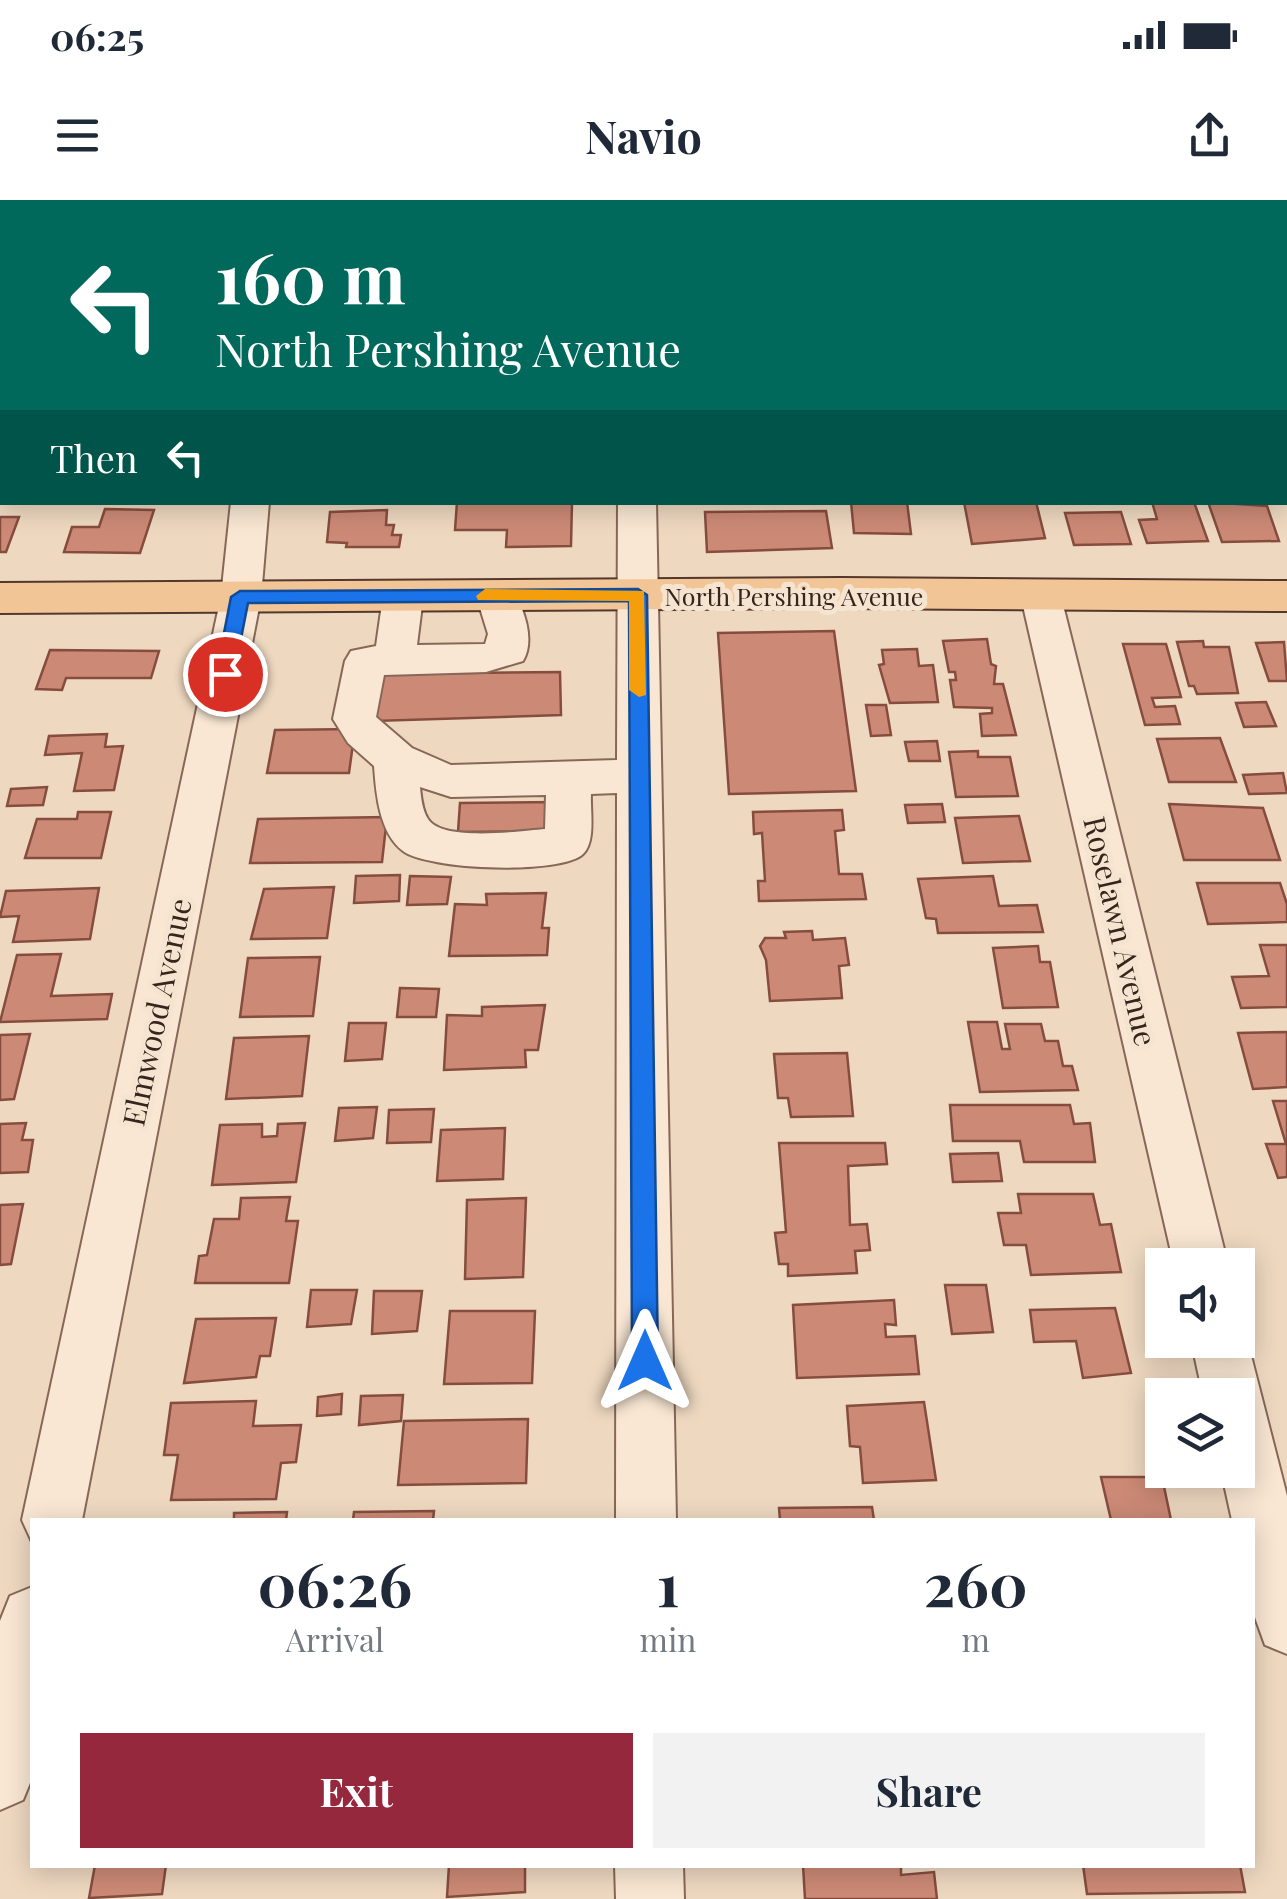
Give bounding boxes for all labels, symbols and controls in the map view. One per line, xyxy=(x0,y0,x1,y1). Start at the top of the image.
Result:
text: 06:25 xyxy=(50,10,144,61)
text: Navio xyxy=(585,105,702,165)
icon: menu xyxy=(50,108,105,163)
icon: share xyxy=(1182,108,1237,163)
text: 160 m xyxy=(215,228,406,322)
icon: left xyxy=(50,240,180,370)
text: North Pershing Avenue xyxy=(215,318,681,378)
icon: left xyxy=(158,430,213,485)
text: Then xyxy=(50,432,138,483)
street label: North Pershing Avenue xyxy=(665,579,923,612)
pin xyxy=(183,632,268,717)
icon: arrive xyxy=(198,647,253,702)
street label: Roselawn Avenue xyxy=(1075,812,1167,1050)
street label: Elmwood Avenue xyxy=(112,894,200,1130)
map controls xyxy=(1145,1248,1255,1488)
button: sound xyxy=(1145,1248,1255,1358)
position arrow xyxy=(593,1309,697,1413)
button: layers xyxy=(1145,1378,1255,1488)
text: 06:26 xyxy=(257,1542,412,1622)
text: 1 xyxy=(657,1542,680,1622)
text: 260 xyxy=(924,1542,1028,1622)
text: Arrival xyxy=(286,1617,384,1660)
text: min xyxy=(640,1617,696,1660)
text: m xyxy=(962,1617,990,1660)
button: Exit xyxy=(80,1733,633,1848)
button: Share xyxy=(653,1733,1205,1848)

